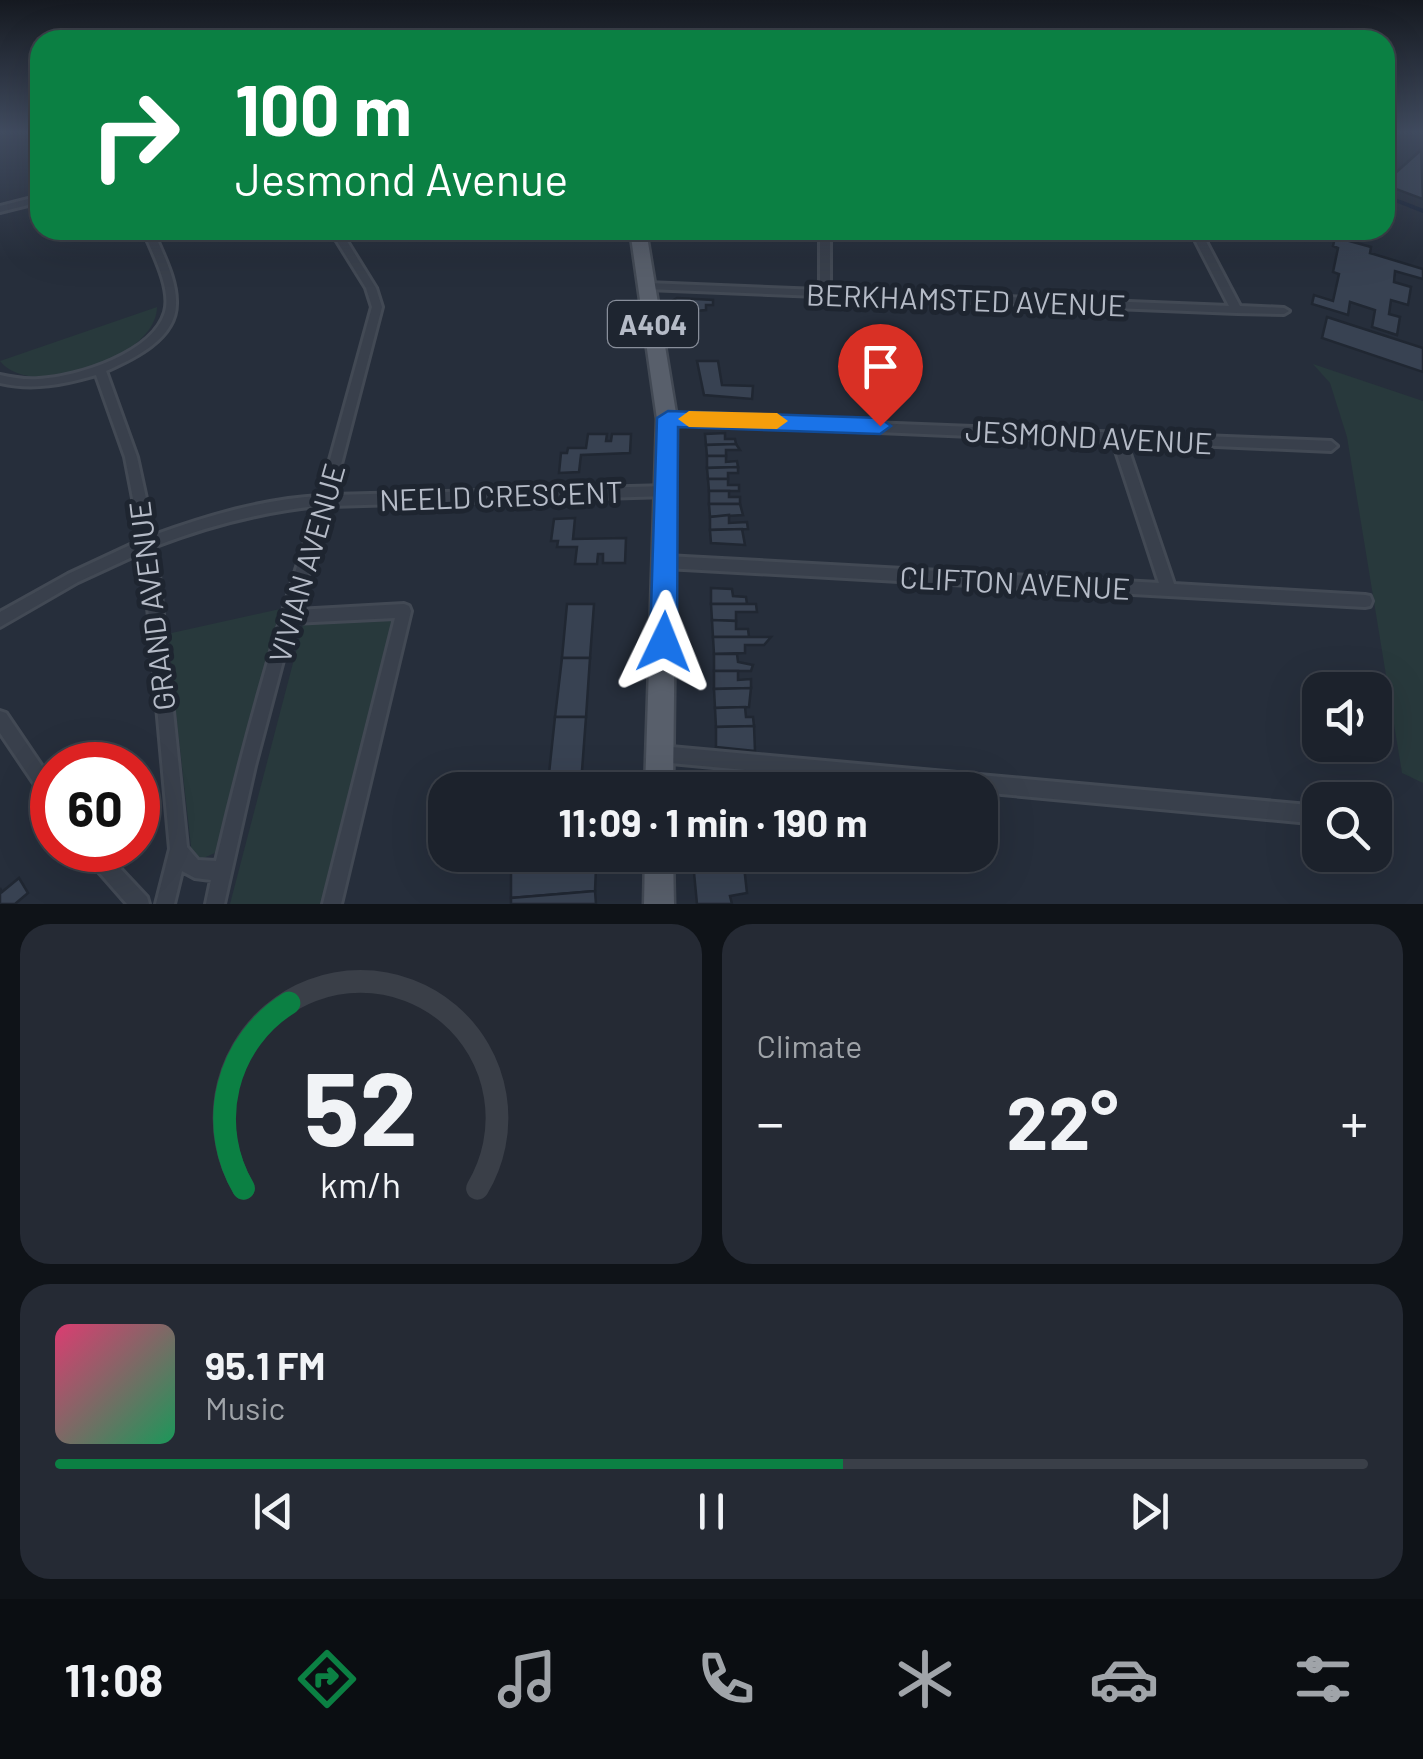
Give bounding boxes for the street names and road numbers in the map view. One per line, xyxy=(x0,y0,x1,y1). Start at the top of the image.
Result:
street label: BERKHAMSTED AVENUE xyxy=(806,275,1126,323)
road number: A404 xyxy=(608,301,698,347)
street label: JESMOND AVENUE xyxy=(964,412,1214,460)
street label: VIVIAN AVENUE xyxy=(260,459,352,667)
street label: NEELD CRESCENT xyxy=(379,473,623,517)
street label: GRAND AVENUE xyxy=(120,499,182,713)
street label: CLIFTON AVENUE xyxy=(899,558,1131,606)

